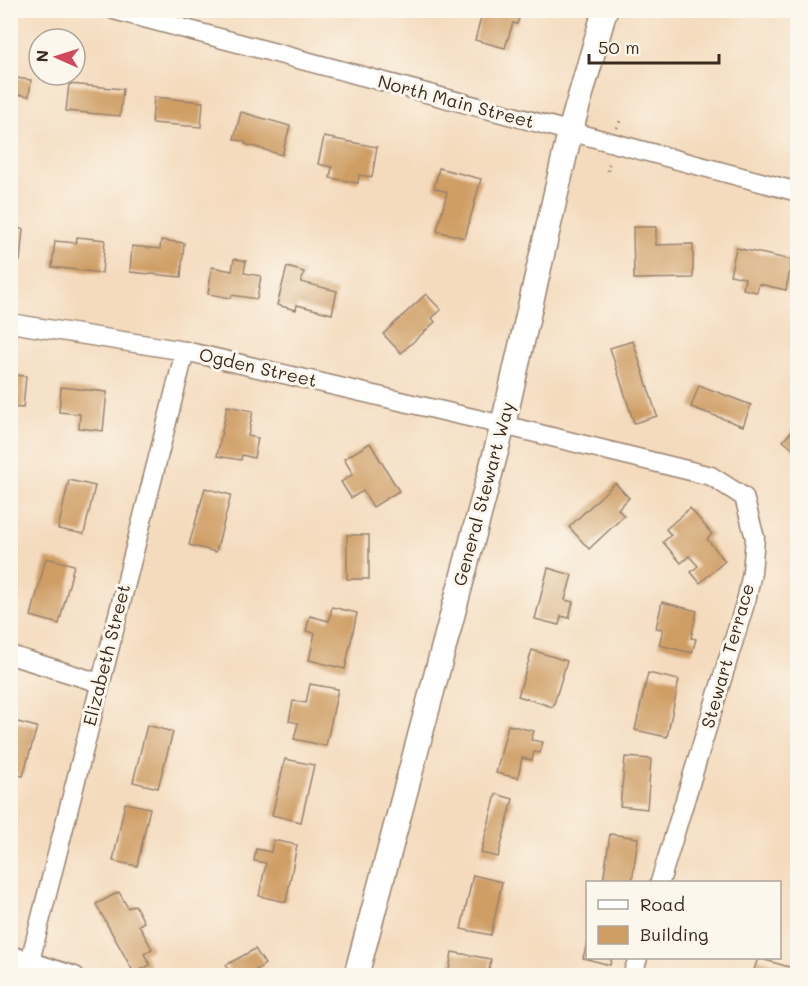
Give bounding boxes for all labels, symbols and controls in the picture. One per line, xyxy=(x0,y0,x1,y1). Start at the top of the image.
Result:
north arrow xyxy=(27,27,87,87)
scale bar xyxy=(589,27,720,65)
text: 50 m xyxy=(598,35,640,59)
text: N xyxy=(31,50,52,63)
street label: North Main Street xyxy=(375,69,537,133)
street label: Ogden Street xyxy=(197,342,320,392)
street label: General Stewart Way xyxy=(447,399,519,588)
street label: Elizabeth Street xyxy=(77,581,135,728)
street label: Stewart Terrace xyxy=(695,581,759,731)
legend xyxy=(586,881,781,959)
text: Road xyxy=(640,892,685,916)
text: Building xyxy=(640,922,708,946)

